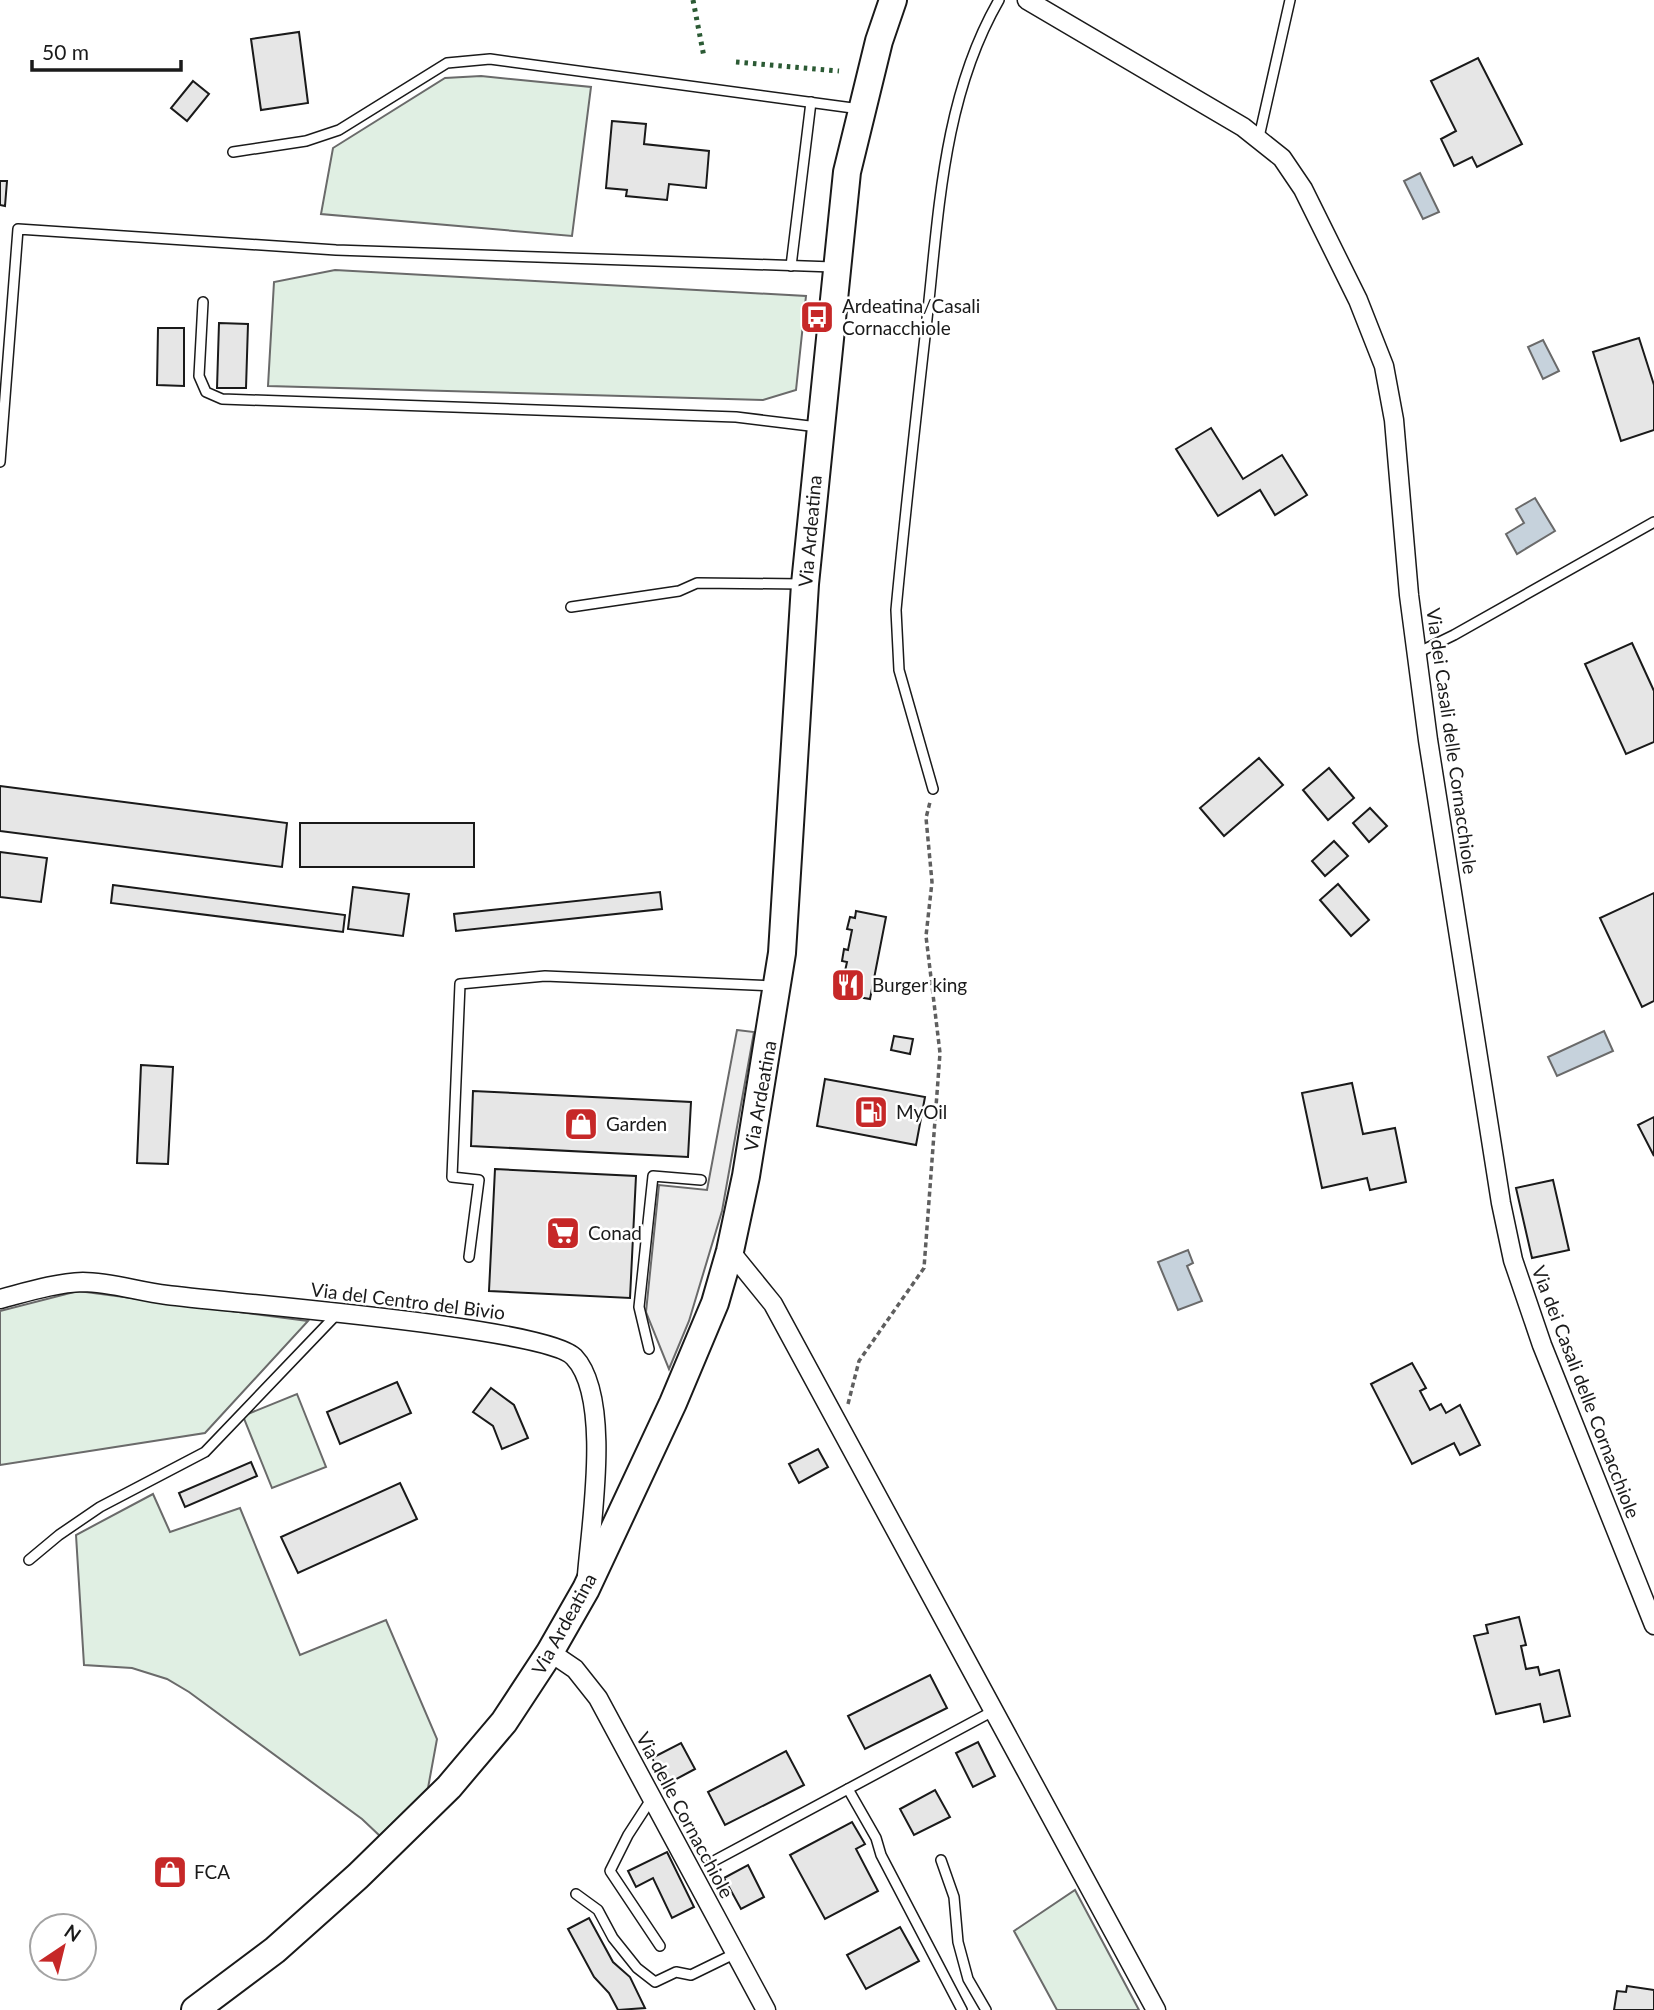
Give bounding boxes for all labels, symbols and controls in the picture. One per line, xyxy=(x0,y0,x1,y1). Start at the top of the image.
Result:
scale bar xyxy=(32,28,180,72)
text: 50 m xyxy=(42,39,89,64)
place label: Ardeatina/Casali Cornacchiole xyxy=(842,294,980,339)
bus stop icon: Ardeatina/Casali Cornacchiole xyxy=(798,298,836,336)
street label: Via Ardeatina xyxy=(793,474,826,588)
street label: Via dei Casali delle Cornacchiole xyxy=(1422,606,1483,876)
restaurant icon: Burger king xyxy=(829,966,867,1004)
place label: Burger king xyxy=(872,973,967,996)
street label: Via Ardeatina xyxy=(738,1039,781,1153)
fuel station icon: MyOil xyxy=(852,1093,890,1131)
place label: MyOil xyxy=(896,1100,947,1123)
shop icon: Garden xyxy=(562,1105,600,1143)
place label: Garden xyxy=(606,1112,667,1135)
supermarket icon: Conad xyxy=(544,1214,582,1252)
place label: Conad xyxy=(588,1221,642,1244)
street label: Via dei Casali delle Cornacchiole xyxy=(1528,1262,1645,1521)
street label: Via del Centro del Bivio xyxy=(310,1277,506,1324)
street label: Via Ardeatina xyxy=(526,1569,601,1678)
street label: Via delle Cornacchiole xyxy=(632,1728,739,1902)
shop icon: FCA xyxy=(151,1853,189,1891)
place label: FCA xyxy=(194,1860,230,1883)
north arrow xyxy=(28,1912,98,1982)
text: N xyxy=(60,1919,86,1946)

